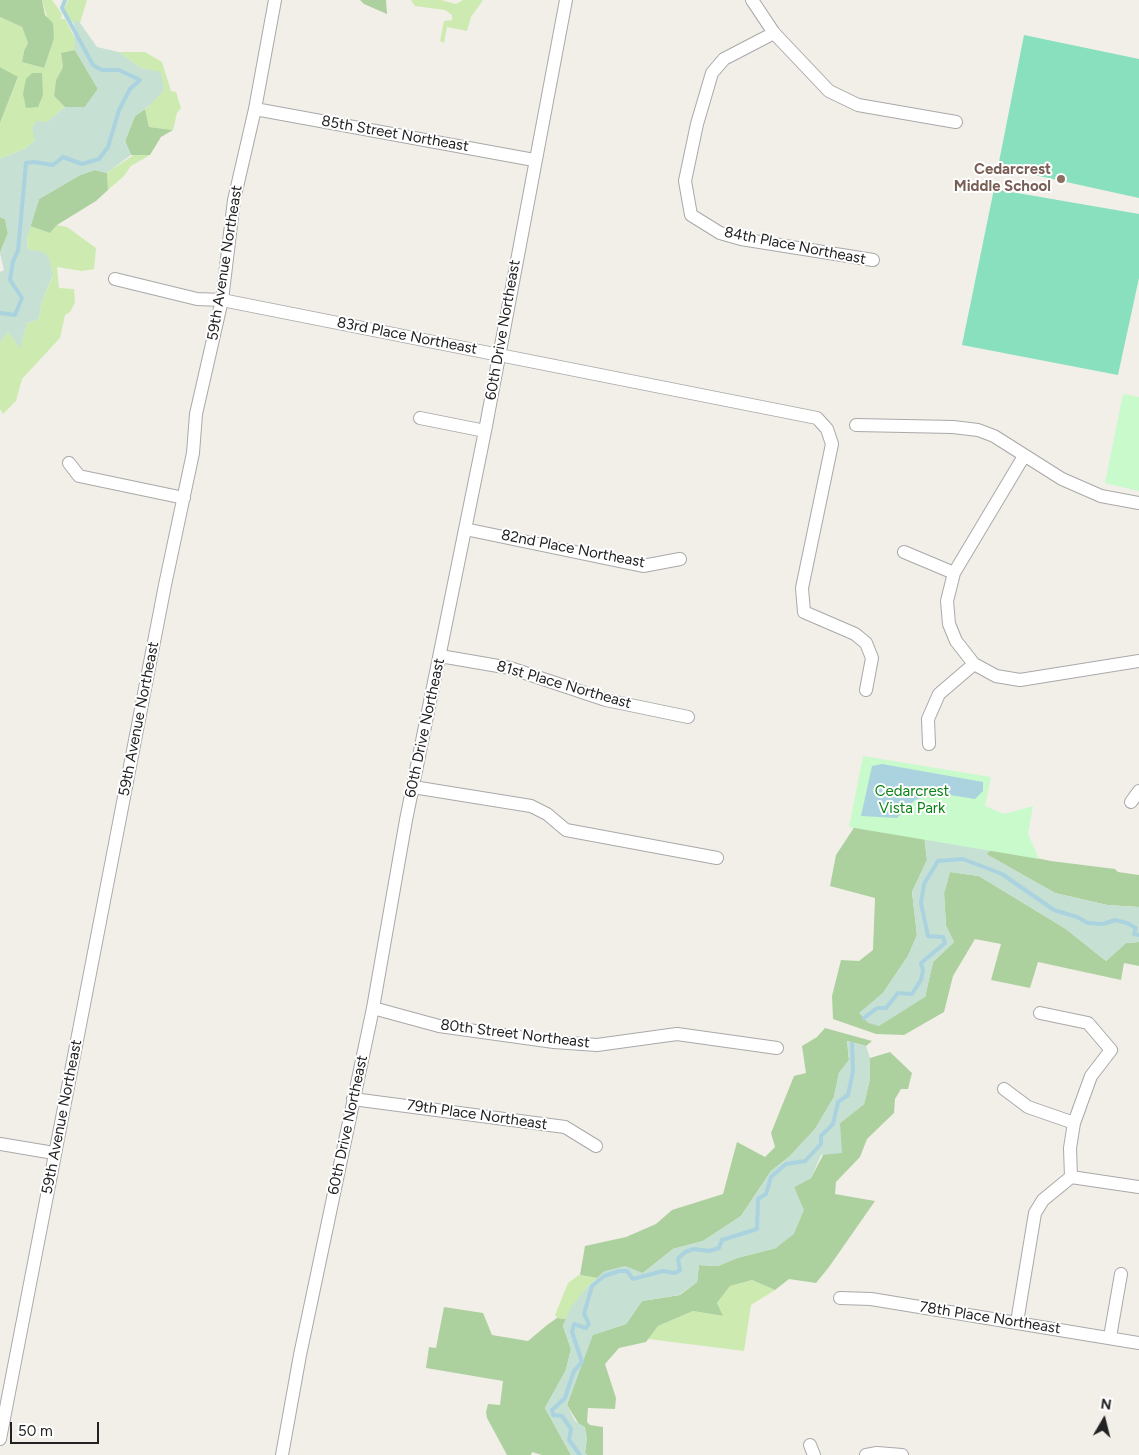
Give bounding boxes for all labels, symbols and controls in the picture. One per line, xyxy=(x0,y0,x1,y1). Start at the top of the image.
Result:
street label: 85th Street Northeast xyxy=(320,112,470,156)
place label: Cedarcrest Middle School xyxy=(954,161,1051,196)
marker: Cedarcrest Middle School xyxy=(1055,173,1067,185)
street label: 59th Avenue Northeast xyxy=(204,184,246,342)
street label: 84th Place Northeast xyxy=(723,223,867,269)
street label: 60th Drive Northeast xyxy=(482,258,524,402)
street label: 83rd Place Northeast xyxy=(335,314,479,358)
street label: 82nd Place Northeast xyxy=(500,526,646,572)
street label: 59th Avenue Northeast xyxy=(115,640,163,798)
street label: 60th Drive Northeast xyxy=(401,657,449,799)
street label: 81st Place Northeast xyxy=(495,657,633,713)
park label: Cedarcrest Vista Park xyxy=(875,783,949,818)
street label: 80th Street Northeast xyxy=(439,1016,591,1052)
street label: 59th Avenue Northeast xyxy=(38,1038,86,1196)
street label: 60th Drive Northeast xyxy=(324,1054,372,1196)
street label: 79th Place Northeast xyxy=(406,1096,548,1134)
street label: 78th Place Northeast xyxy=(918,1298,1062,1338)
north arrow xyxy=(1079,1395,1129,1445)
text: N xyxy=(1100,1395,1113,1414)
scale bar xyxy=(12,1412,101,1444)
text: 50 m xyxy=(18,1422,53,1440)

